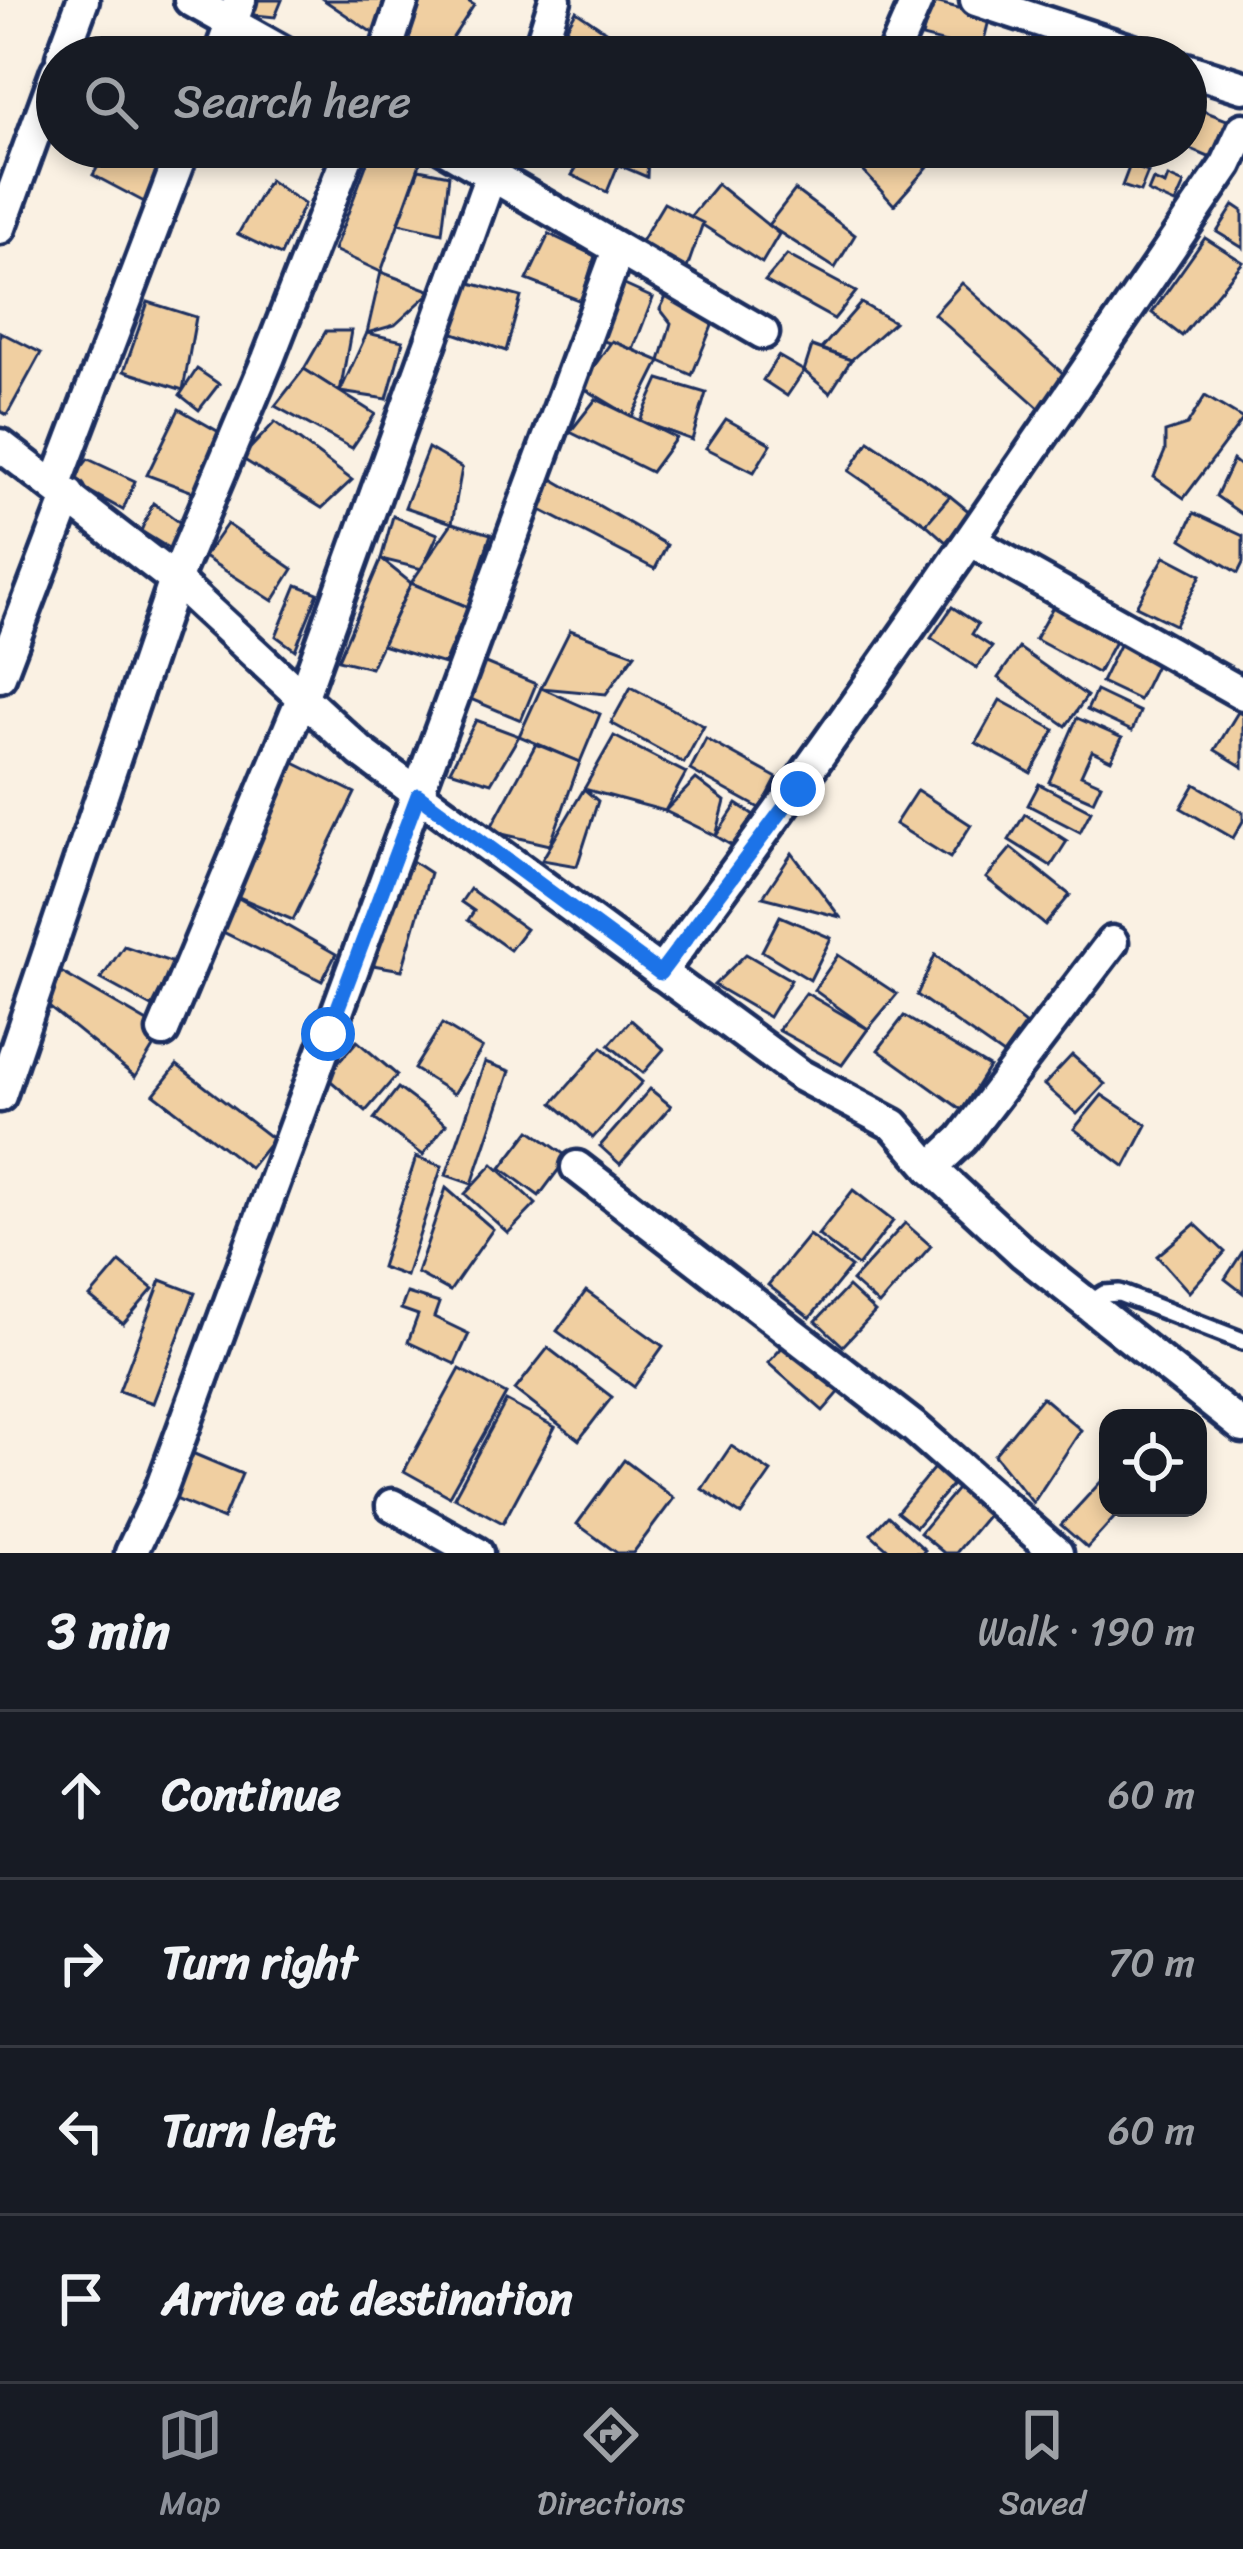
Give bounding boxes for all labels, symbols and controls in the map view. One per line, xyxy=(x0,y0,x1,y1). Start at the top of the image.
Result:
search box xyxy=(36,36,1207,168)
text: Search here xyxy=(174,62,411,142)
icon: search xyxy=(78,69,144,135)
route end xyxy=(771,762,825,816)
route start xyxy=(301,1007,355,1061)
map controls xyxy=(1099,1409,1207,1517)
button: locate xyxy=(1099,1409,1207,1517)
text: 3 min xyxy=(48,1586,170,1676)
text: Walk · 190 m xyxy=(977,1597,1195,1666)
text: Continue xyxy=(162,1755,341,1835)
text: 60 m xyxy=(1108,1760,1195,1829)
icon: ahead xyxy=(48,1762,114,1828)
text: Turn right xyxy=(162,1923,357,2003)
text: 70 m xyxy=(1108,1928,1195,1997)
icon: right xyxy=(48,1930,114,1996)
text: Turn left xyxy=(162,2091,335,2171)
text: 60 m xyxy=(1108,2096,1195,2165)
icon: left xyxy=(48,2098,114,2164)
text: Arrive at destination xyxy=(162,2259,572,2339)
icon: arrive xyxy=(48,2266,114,2332)
tab: Map xyxy=(157,2402,223,2532)
tab: Directions xyxy=(537,2402,685,2532)
tab: Saved xyxy=(999,2402,1086,2532)

